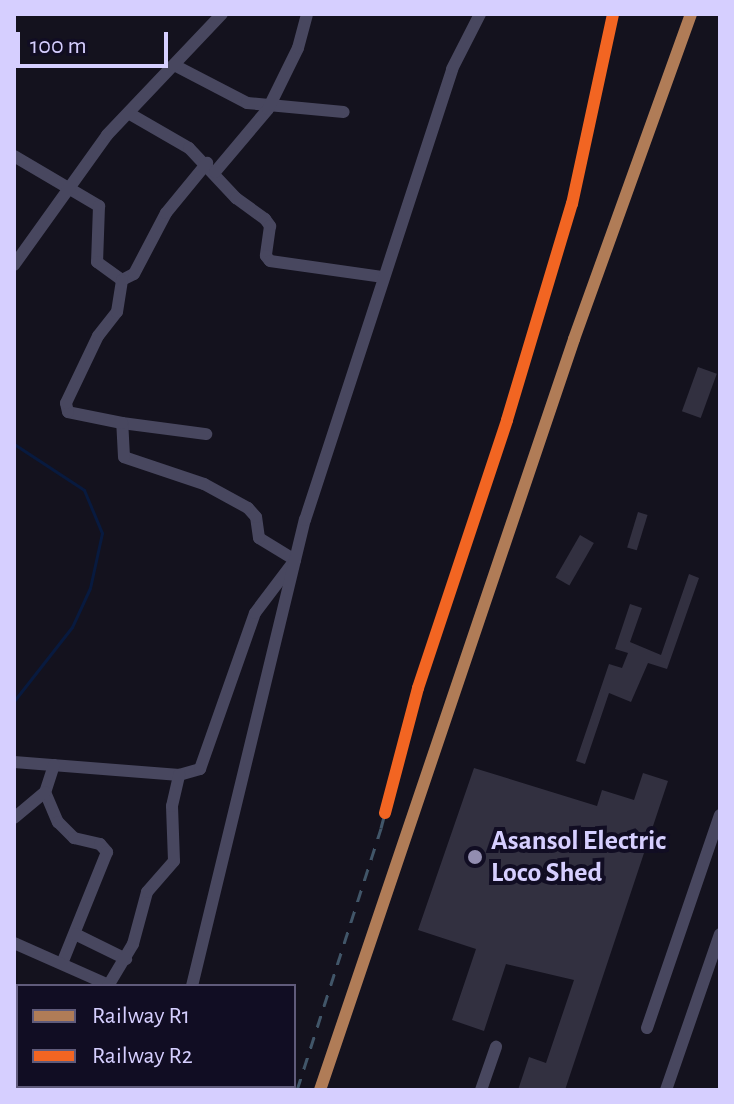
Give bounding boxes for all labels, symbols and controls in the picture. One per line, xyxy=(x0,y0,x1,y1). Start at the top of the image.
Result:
scale bar xyxy=(20,16,172,66)
text: 100 m xyxy=(30,34,87,58)
place label: Asansol Electric Loco Shed xyxy=(491,824,666,890)
marker: Asansol Electric Loco Shed xyxy=(466,848,484,866)
legend xyxy=(16,984,296,1088)
text: Railway R1 xyxy=(92,1004,190,1028)
text: Railway R2 xyxy=(92,1044,193,1068)

